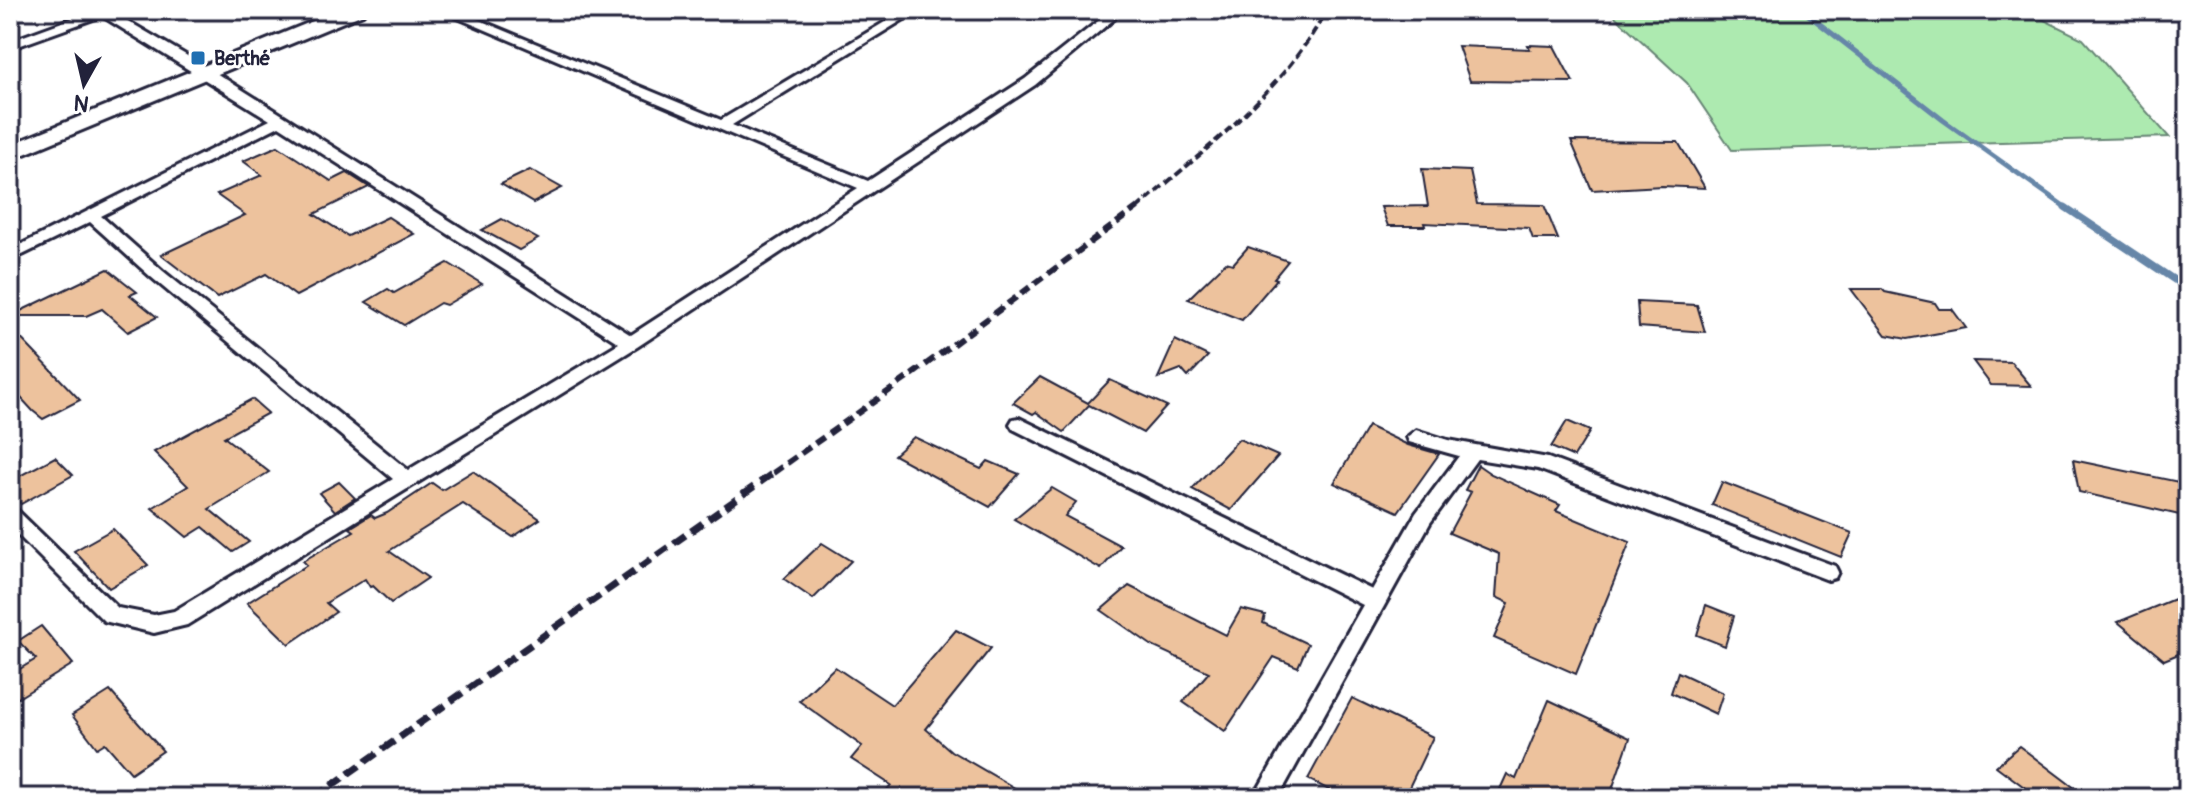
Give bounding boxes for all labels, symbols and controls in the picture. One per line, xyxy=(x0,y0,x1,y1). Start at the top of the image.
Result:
north arrow xyxy=(44,44,124,124)
place label: Berthé xyxy=(214,46,271,71)
marker: Berthé xyxy=(189,49,207,67)
text: N xyxy=(72,88,91,118)

